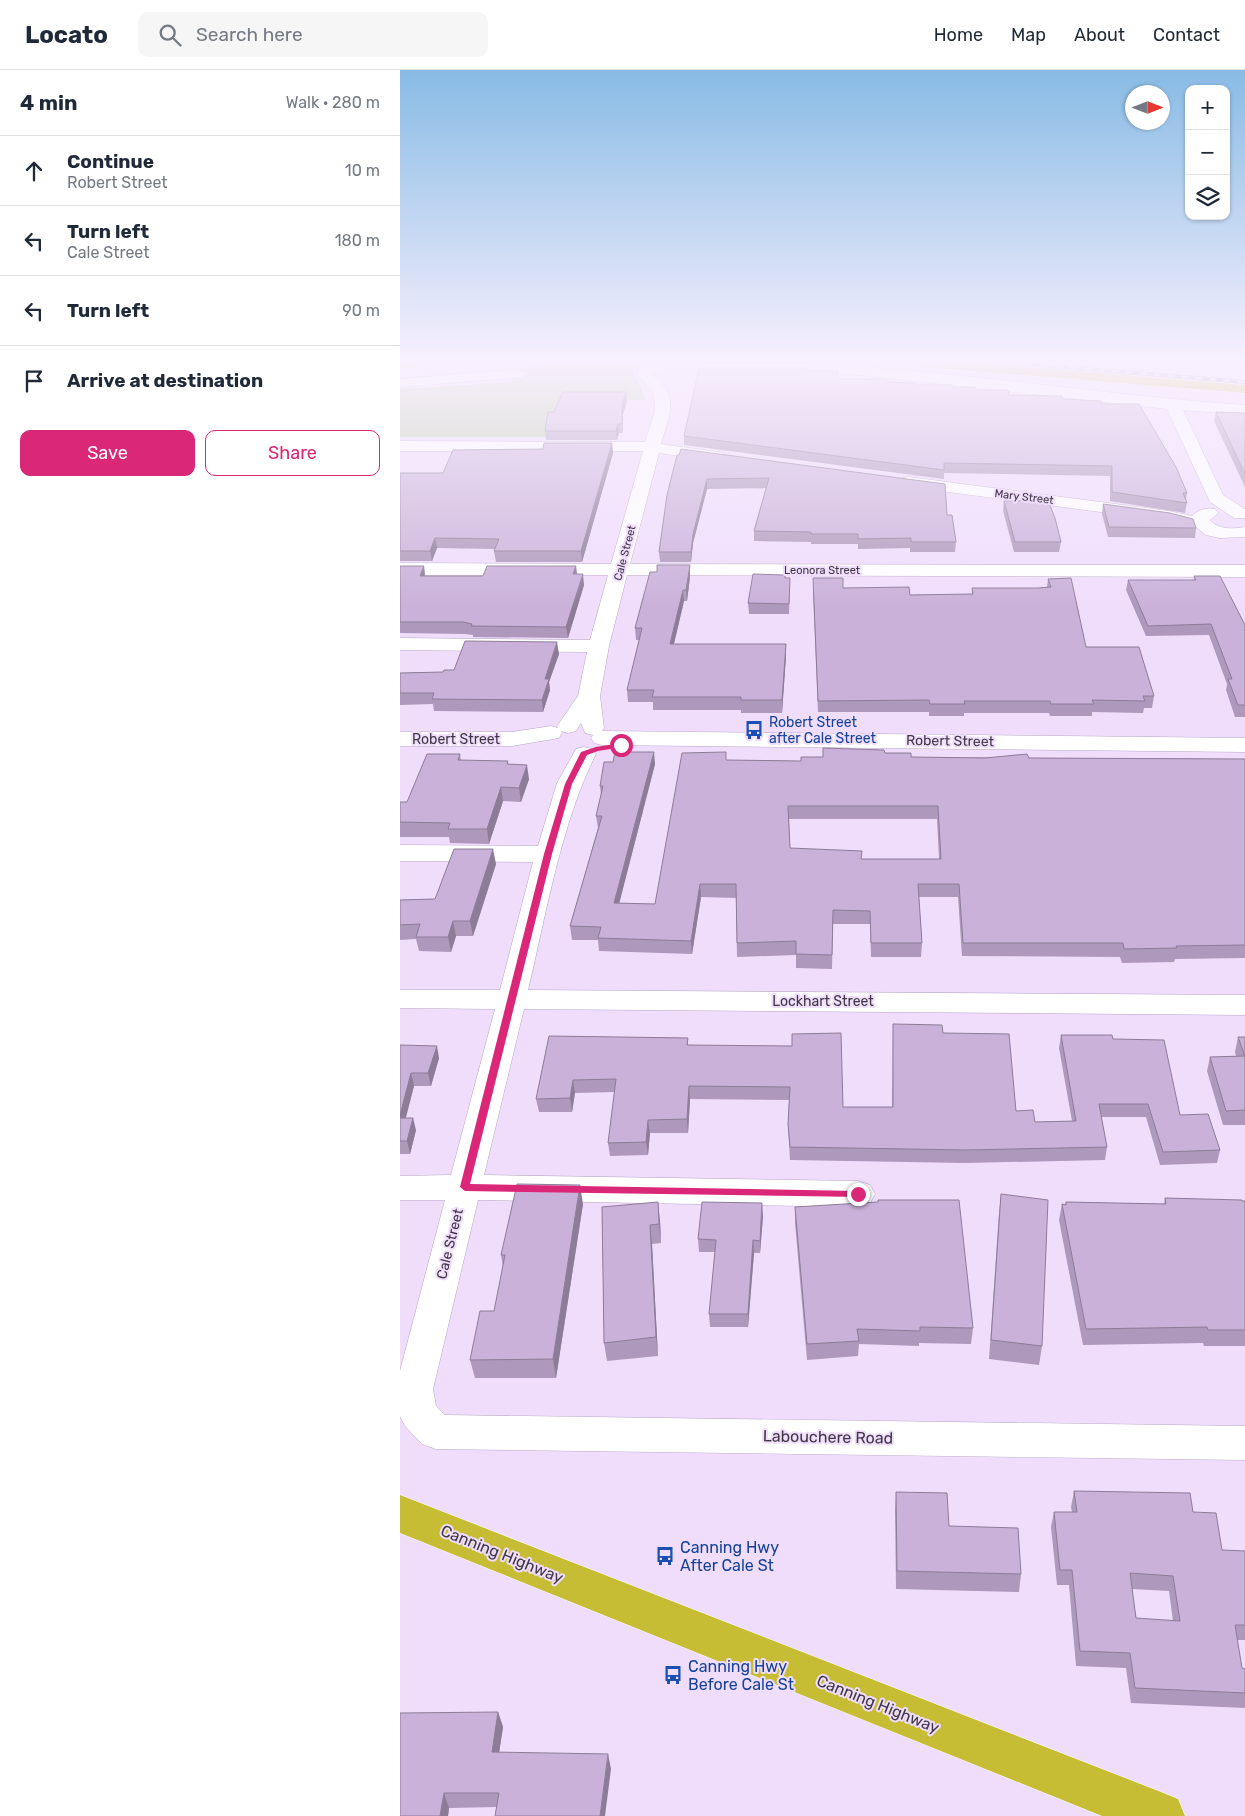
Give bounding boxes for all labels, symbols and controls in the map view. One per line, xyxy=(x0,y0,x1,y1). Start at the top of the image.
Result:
search box xyxy=(138,12,488,57)
text: Locato xyxy=(25,21,108,49)
icon: search xyxy=(156,21,184,49)
text: Search here xyxy=(196,23,303,46)
text: Home xyxy=(934,24,983,46)
text: Map xyxy=(1011,24,1046,46)
text: About xyxy=(1074,24,1125,46)
text: Contact xyxy=(1153,24,1220,46)
north arrow xyxy=(1125,85,1170,130)
map controls xyxy=(1185,85,1230,220)
button: + xyxy=(1185,85,1230,130)
text: 4 min xyxy=(20,90,78,115)
text: Walk · 280 m xyxy=(286,93,380,112)
button: − xyxy=(1185,130,1230,175)
text: Continue xyxy=(67,150,154,173)
icon: ahead xyxy=(20,157,48,185)
text: 10 m xyxy=(345,161,380,180)
text: Robert Street xyxy=(67,173,168,192)
button: layers xyxy=(1185,175,1230,220)
text: Turn left xyxy=(67,220,149,243)
icon: left xyxy=(20,227,48,255)
text: 180 m xyxy=(335,231,380,250)
text: Cale Street xyxy=(67,243,150,262)
icon: left xyxy=(20,297,48,325)
text: Turn left xyxy=(67,299,149,322)
text: 90 m xyxy=(342,301,380,320)
icon: arrive xyxy=(20,367,48,395)
text: Arrive at destination xyxy=(67,369,263,392)
button: Save xyxy=(20,430,195,476)
button: Share xyxy=(205,430,380,476)
street label: Mary Street xyxy=(994,487,1055,507)
street label: Cale Street xyxy=(611,523,639,582)
street label: Leonora Street xyxy=(784,564,861,577)
place label: Robert Street after Cale Street xyxy=(769,714,877,747)
bus stop icon: Robert Street after Cale Street xyxy=(743,719,765,741)
street label: Robert Street xyxy=(412,731,501,748)
street label: Robert Street xyxy=(906,732,995,750)
route start xyxy=(610,734,633,757)
street label: Lockhart Street xyxy=(772,993,874,1010)
route end xyxy=(847,1183,870,1206)
street label: Cale Street xyxy=(433,1206,467,1281)
street label: Labouchere Road xyxy=(763,1426,893,1448)
street label: Canning Highway xyxy=(438,1521,566,1587)
place label: Canning Hwy After Cale St xyxy=(680,1538,779,1575)
bus stop icon: Canning Hwy After Cale St xyxy=(654,1545,676,1567)
place label: Canning Hwy Before Cale St xyxy=(688,1657,794,1694)
bus stop icon: Canning Hwy Before Cale St xyxy=(662,1664,684,1686)
street label: Canning Highway xyxy=(814,1671,942,1737)

